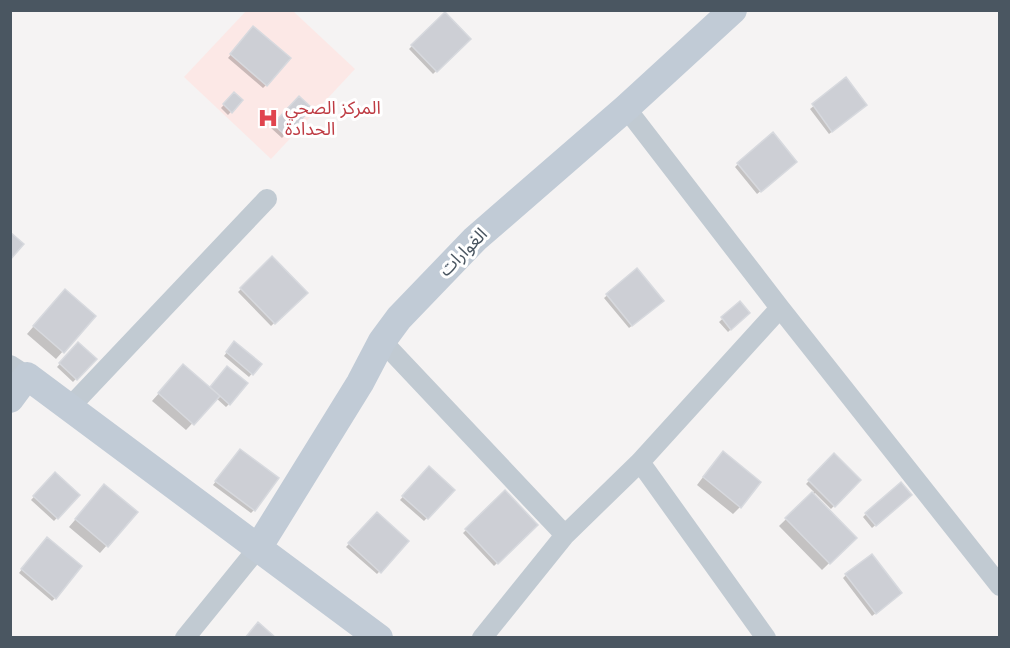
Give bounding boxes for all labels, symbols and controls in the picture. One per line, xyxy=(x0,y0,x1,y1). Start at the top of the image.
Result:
place label: المركز الصحي الحدادة xyxy=(285,96,381,140)
hospital icon: المركز الصحي الحدادة xyxy=(256,106,280,130)
street label: الغوارات xyxy=(434,223,492,281)

